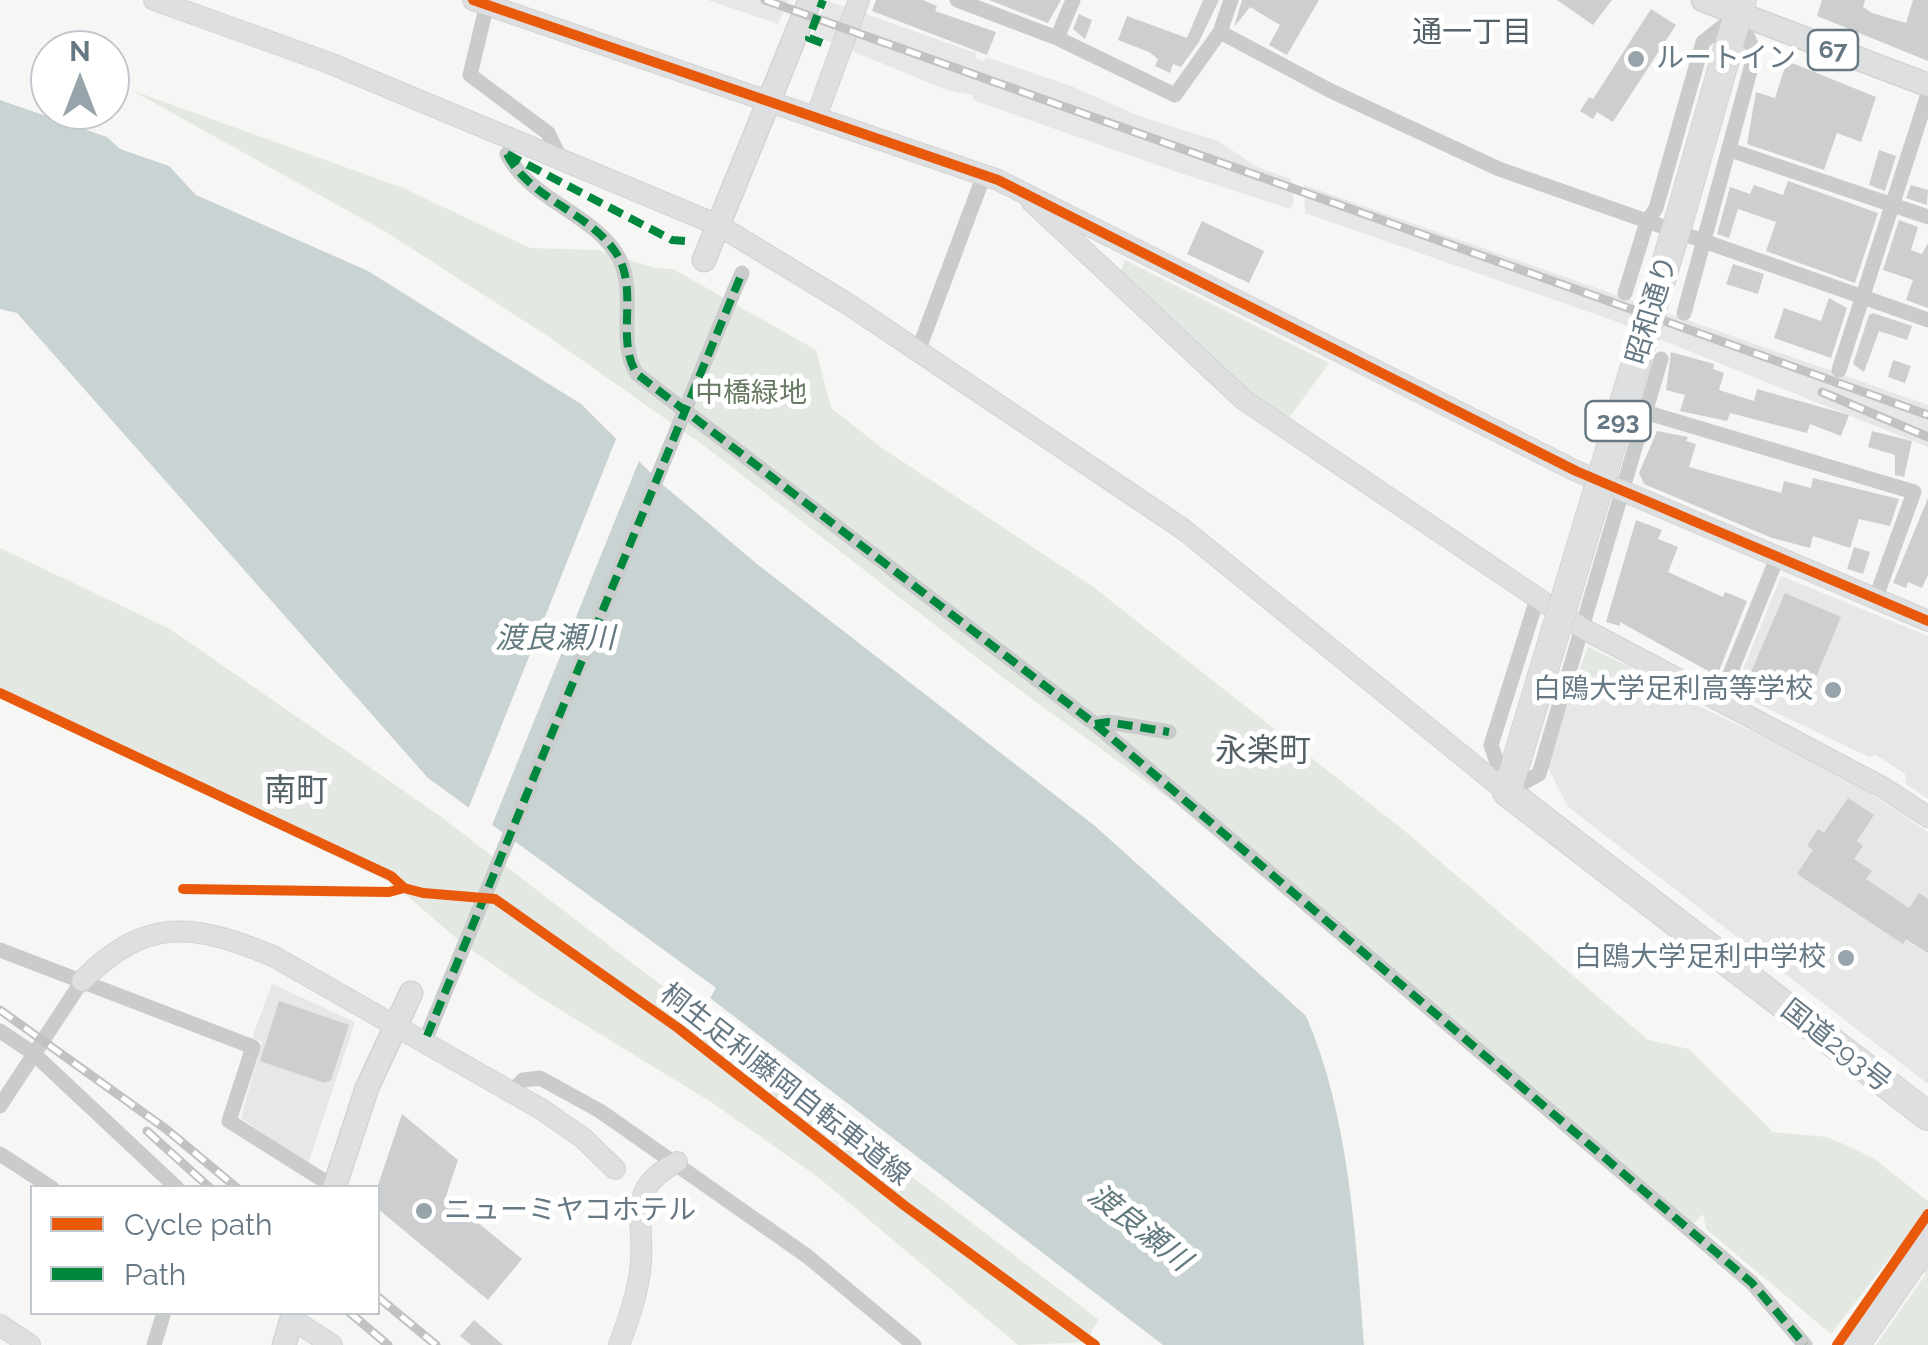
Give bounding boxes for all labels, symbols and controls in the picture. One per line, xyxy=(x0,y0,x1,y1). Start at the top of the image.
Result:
district label: 通一丁目 xyxy=(1412,15,1532,51)
north arrow xyxy=(30,30,130,130)
road number: 67 xyxy=(1808,30,1858,70)
text: N xyxy=(69,35,91,68)
place label: ルートイン xyxy=(1656,42,1796,76)
marker: ルートイン xyxy=(1625,48,1647,70)
street label: 昭和通り xyxy=(1620,252,1684,368)
park label: 中橋緑地 xyxy=(695,377,807,411)
road number: 293 xyxy=(1586,401,1650,441)
water label: 渡良瀬川 xyxy=(495,621,615,657)
place label: 白鴎大学足利高等学校 xyxy=(1533,673,1813,707)
marker: 白鴎大学足利高等学校 xyxy=(1822,679,1844,701)
district label: 永楽町 xyxy=(1215,732,1311,770)
district label: 南町 xyxy=(264,772,328,810)
place label: 白鴎大学足利中学校 xyxy=(1574,941,1826,975)
marker: 白鴎大学足利中学校 xyxy=(1835,947,1857,969)
street label: 桐生足利藤岡自転車道線 xyxy=(653,977,917,1193)
street label: 国道293号 xyxy=(1774,993,1898,1099)
water label: 渡良瀬川 xyxy=(1081,1177,1197,1279)
legend xyxy=(30,1185,380,1315)
place label: ニューミヤコホテル xyxy=(444,1194,696,1228)
marker: ニューミヤコホテル xyxy=(413,1200,435,1222)
text: Cycle path xyxy=(124,1207,272,1242)
text: Path xyxy=(124,1257,186,1292)

